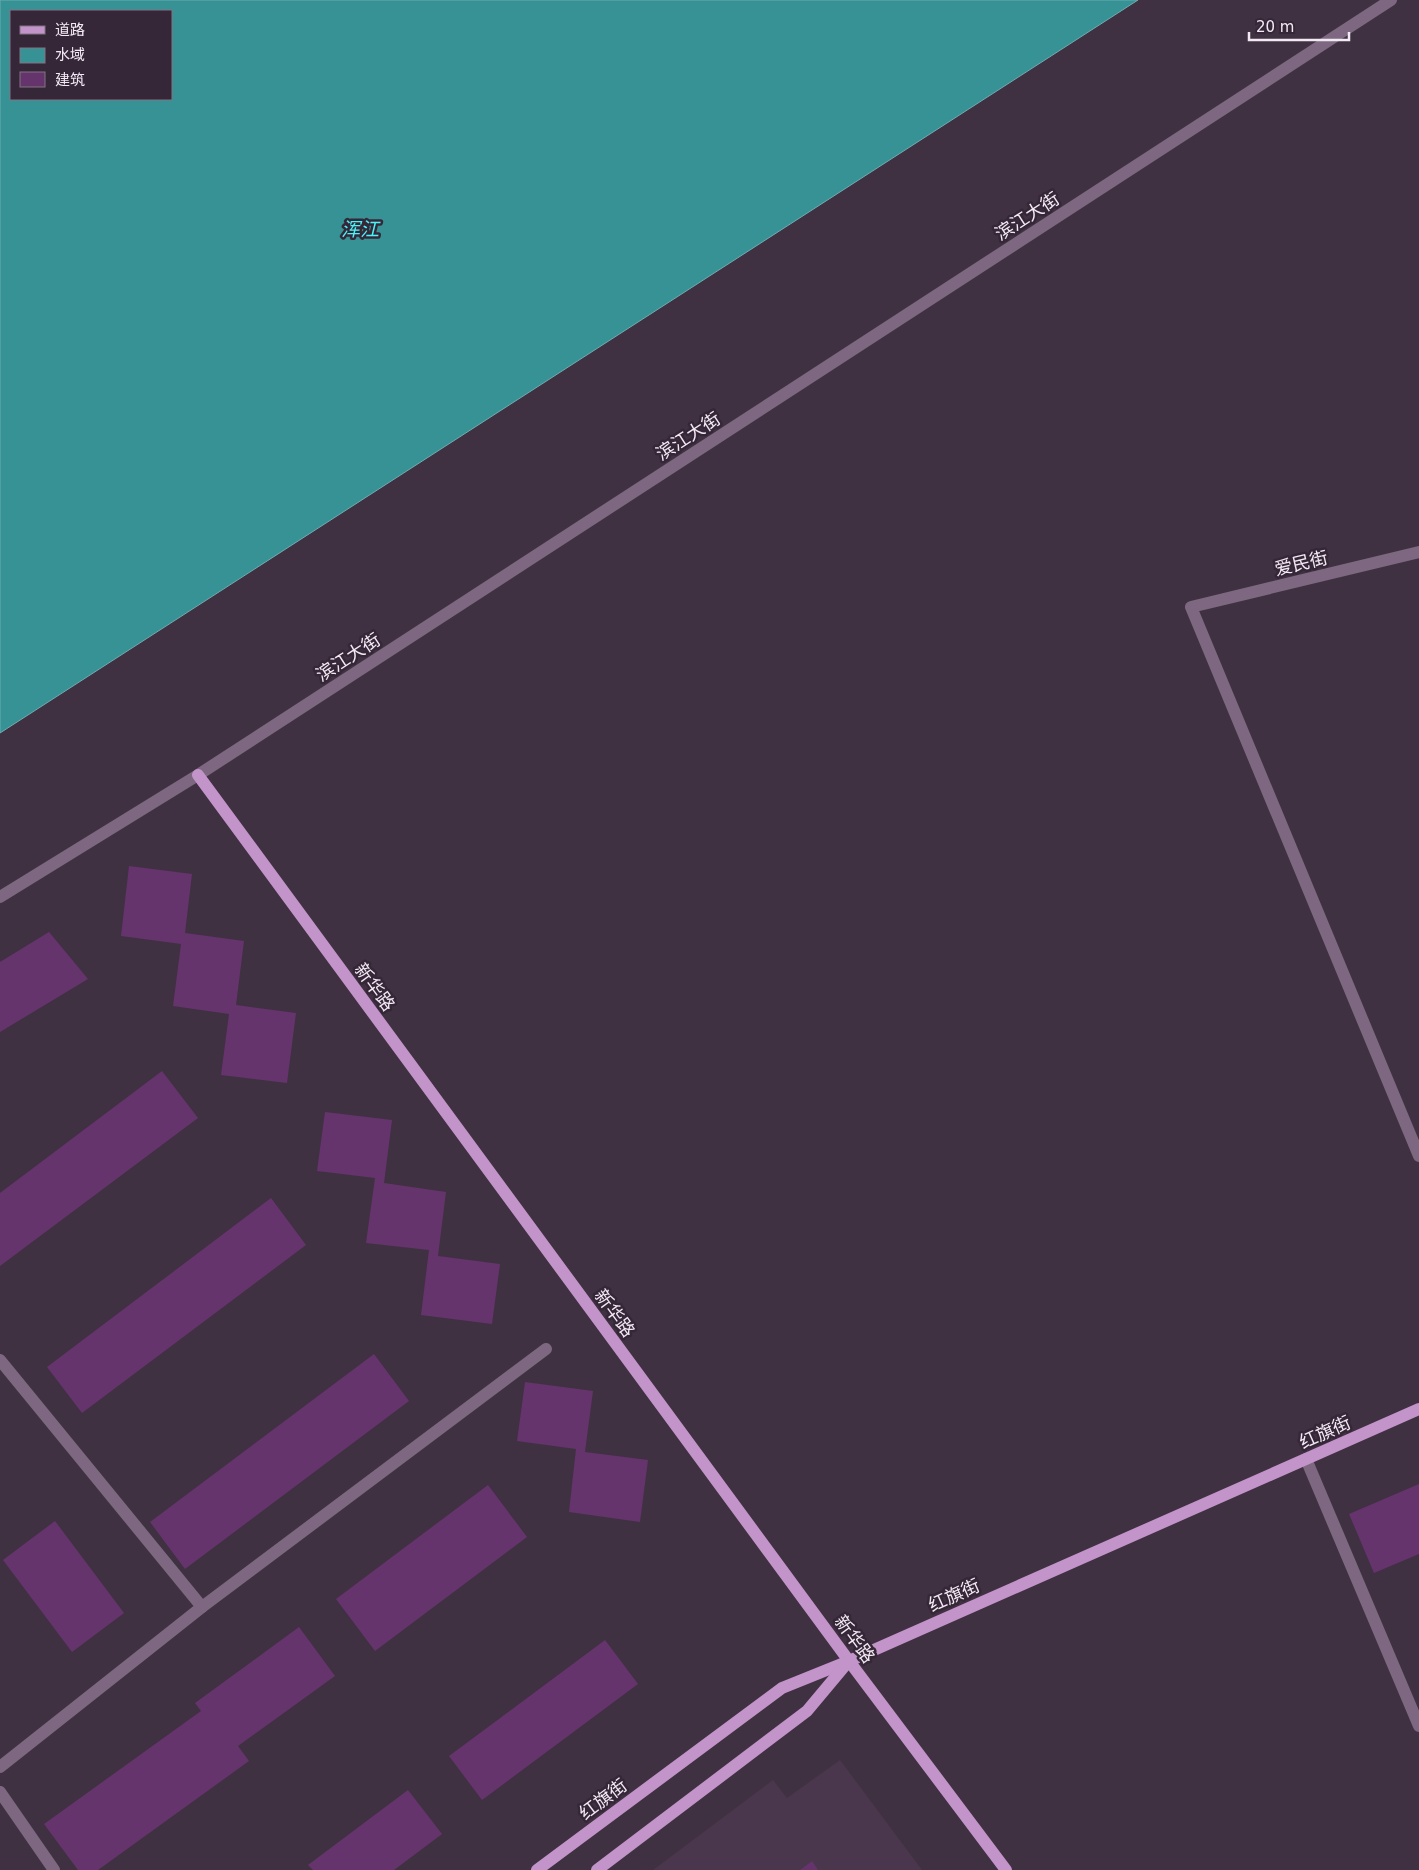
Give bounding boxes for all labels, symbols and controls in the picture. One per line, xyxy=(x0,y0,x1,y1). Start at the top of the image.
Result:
legend xyxy=(10,10,172,100)
scale bar xyxy=(1249,10,1349,42)
text: 20 m xyxy=(1256,18,1294,36)
text: 道路 xyxy=(55,21,85,39)
text: 水域 xyxy=(55,46,85,64)
text: 建筑 xyxy=(55,71,85,89)
street label: 滨江大街 xyxy=(991,188,1063,244)
water label: 浑江 xyxy=(341,218,381,240)
street label: 滨江大街 xyxy=(652,408,724,464)
street label: 爱民街 xyxy=(1272,547,1330,579)
street label: 滨江大街 xyxy=(312,629,384,685)
street label: 新华路 xyxy=(351,959,399,1015)
street label: 新华路 xyxy=(591,1285,639,1341)
street label: 红旗街 xyxy=(1296,1411,1354,1453)
street label: 红旗街 xyxy=(925,1574,983,1616)
street label: 新华路 xyxy=(831,1611,879,1667)
street label: 红旗街 xyxy=(575,1774,631,1824)

